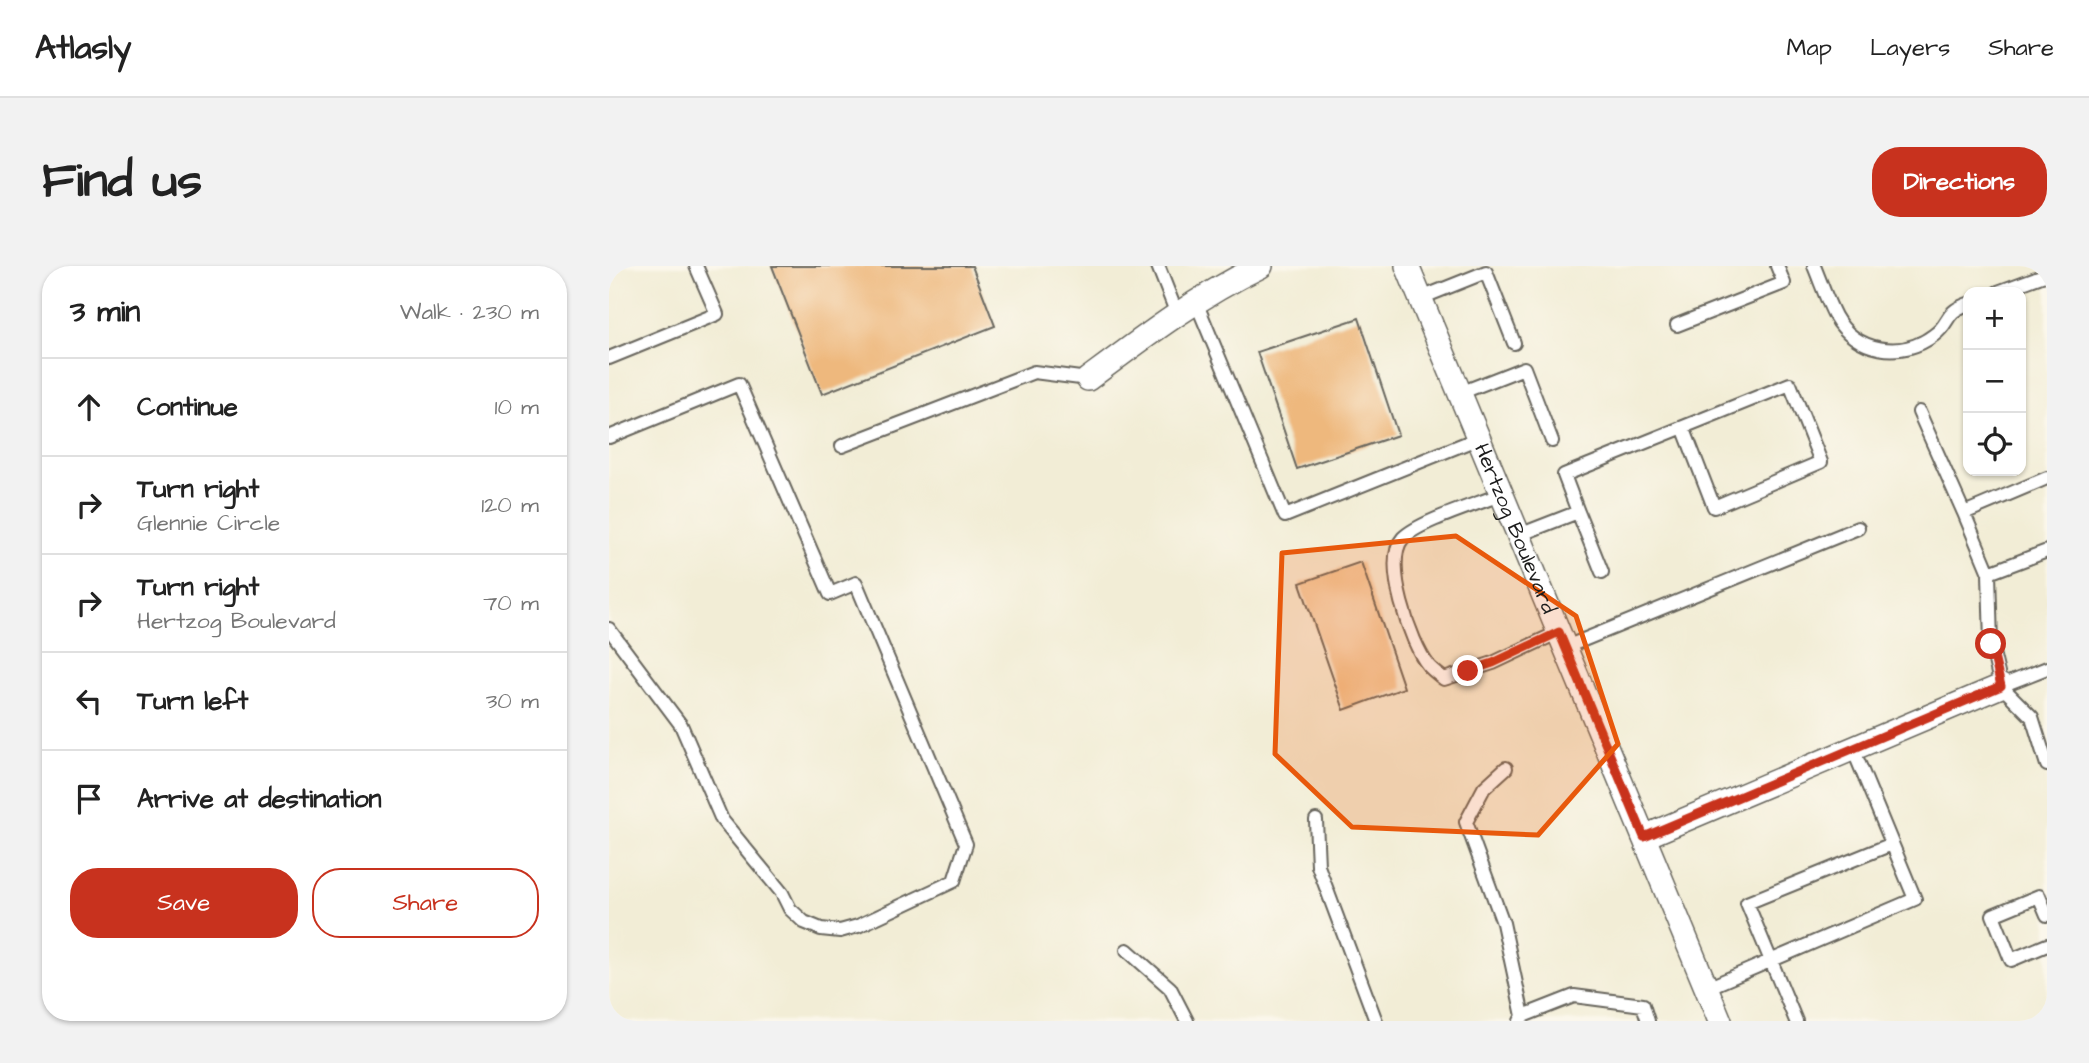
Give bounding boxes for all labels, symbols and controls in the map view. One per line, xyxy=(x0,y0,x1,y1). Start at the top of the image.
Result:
text: Atlasly xyxy=(35,25,131,71)
text: Map xyxy=(1787,31,1832,65)
text: Layers xyxy=(1870,31,1950,65)
text: Share xyxy=(1988,31,2054,65)
button: Directions xyxy=(1872,147,2047,217)
text: Find us xyxy=(42,148,202,216)
map controls xyxy=(1963,287,2026,476)
button: + xyxy=(1963,287,2026,350)
text: 3 min xyxy=(70,291,140,333)
text: Walk · 230 m xyxy=(400,296,539,328)
button: − xyxy=(1963,350,2026,413)
icon: ahead xyxy=(70,388,108,426)
text: Continue xyxy=(137,389,238,425)
text: 10 m xyxy=(494,391,539,423)
button: locate xyxy=(1963,413,2026,476)
street label: Hertzog Boulevard xyxy=(1468,439,1564,618)
text: Turn right xyxy=(137,471,259,507)
icon: right xyxy=(70,486,108,524)
text: 120 m xyxy=(481,489,539,521)
text: Glennie Circle xyxy=(137,507,280,539)
text: Turn right xyxy=(137,569,259,605)
icon: right xyxy=(70,584,108,622)
text: 70 m xyxy=(483,587,539,619)
text: Hertzog Boulevard xyxy=(137,605,336,637)
route start xyxy=(1975,628,2006,659)
route end xyxy=(1452,655,1483,686)
icon: left xyxy=(70,682,108,720)
text: Turn left xyxy=(137,683,248,719)
text: 30 m xyxy=(486,685,539,717)
icon: arrive xyxy=(70,780,108,818)
text: Arrive at destination xyxy=(137,781,382,817)
button: Save xyxy=(70,868,298,938)
button: Share xyxy=(312,868,539,938)

